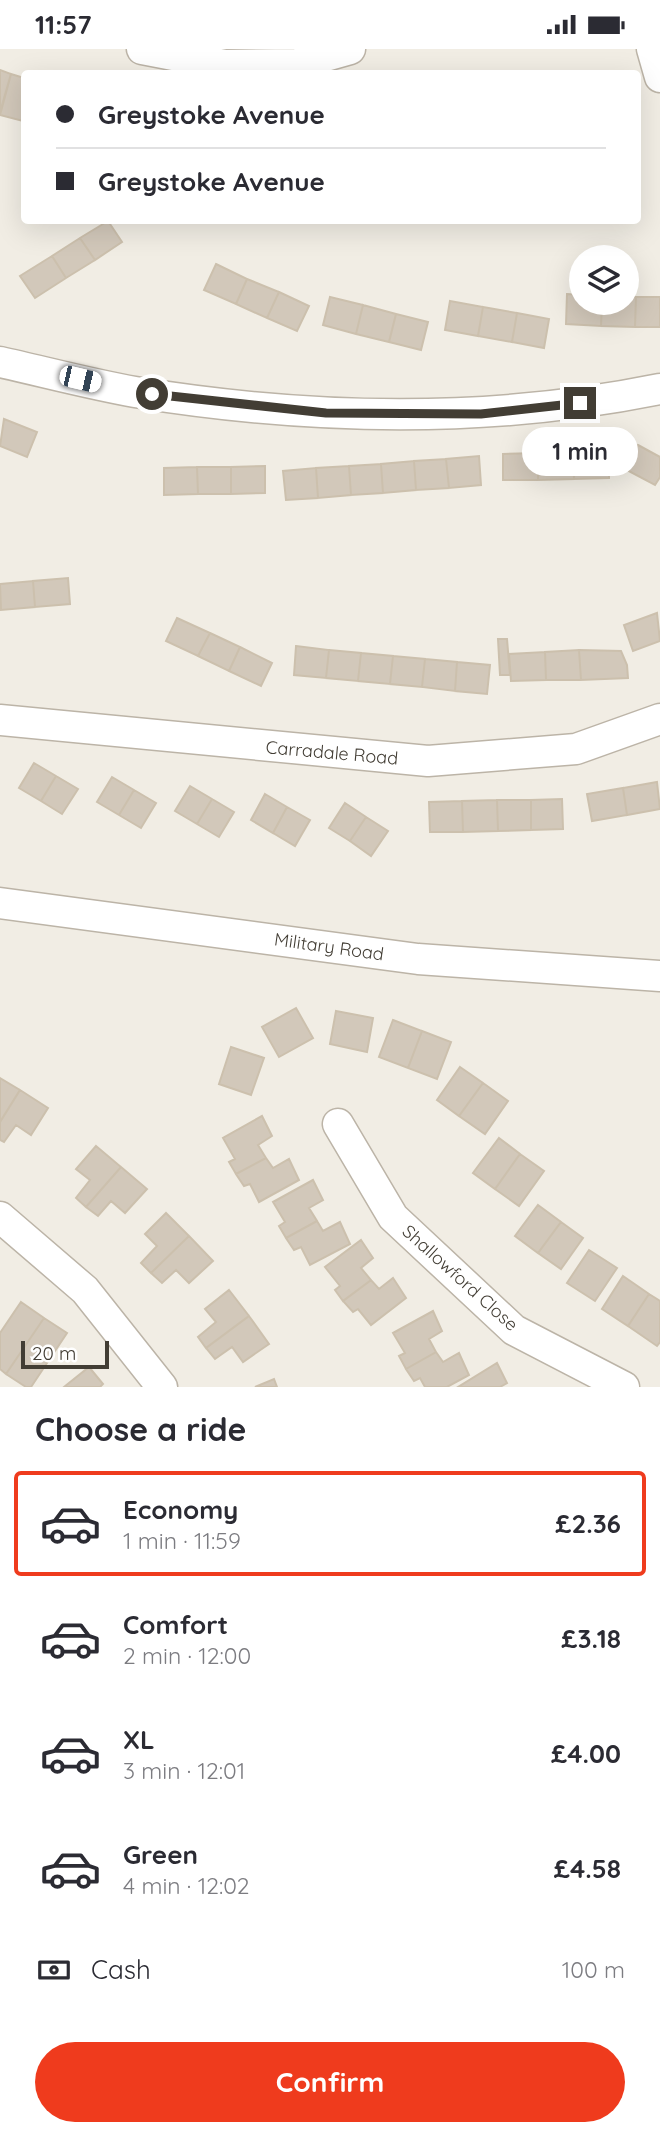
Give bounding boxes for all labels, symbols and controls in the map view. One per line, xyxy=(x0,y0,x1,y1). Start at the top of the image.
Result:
text: 11:57 xyxy=(35,8,92,41)
text: Greystoke Avenue xyxy=(98,98,325,131)
text: Greystoke Avenue xyxy=(98,165,325,198)
map controls xyxy=(569,245,639,315)
button: layers xyxy=(569,245,639,315)
car xyxy=(58,364,103,394)
route start xyxy=(136,378,168,410)
route end xyxy=(564,387,596,419)
callout: 1 min xyxy=(522,427,638,477)
text: 1 min xyxy=(552,437,608,466)
street label: Carradale Road xyxy=(265,735,399,770)
street label: Military Road xyxy=(273,927,385,966)
street label: Shallowford Close xyxy=(398,1220,523,1336)
scale bar xyxy=(21,1338,108,1370)
text: 20 m xyxy=(32,1341,76,1365)
text: Choose a ride xyxy=(35,1409,247,1449)
icon: car xyxy=(39,1492,102,1555)
text: Economy xyxy=(123,1493,238,1526)
text: £2.36 xyxy=(555,1507,621,1540)
text: 1 min · 11:59 xyxy=(123,1526,241,1555)
icon: car xyxy=(39,1607,102,1670)
text: Comfort xyxy=(123,1608,228,1641)
text: £3.18 xyxy=(561,1622,621,1655)
text: 2 min · 12:00 xyxy=(123,1641,251,1670)
icon: car xyxy=(39,1722,102,1785)
text: XL xyxy=(123,1723,155,1756)
text: £4.00 xyxy=(551,1737,621,1770)
text: 3 min · 12:01 xyxy=(123,1756,245,1785)
icon: car xyxy=(39,1837,102,1900)
text: Green xyxy=(123,1838,198,1871)
text: £4.58 xyxy=(554,1852,621,1885)
text: 4 min · 12:02 xyxy=(123,1871,250,1900)
icon: cash xyxy=(35,1951,73,1989)
text: Cash xyxy=(91,1953,151,1986)
text: 100 m xyxy=(562,1955,625,1984)
button: Confirm xyxy=(35,2042,625,2122)

